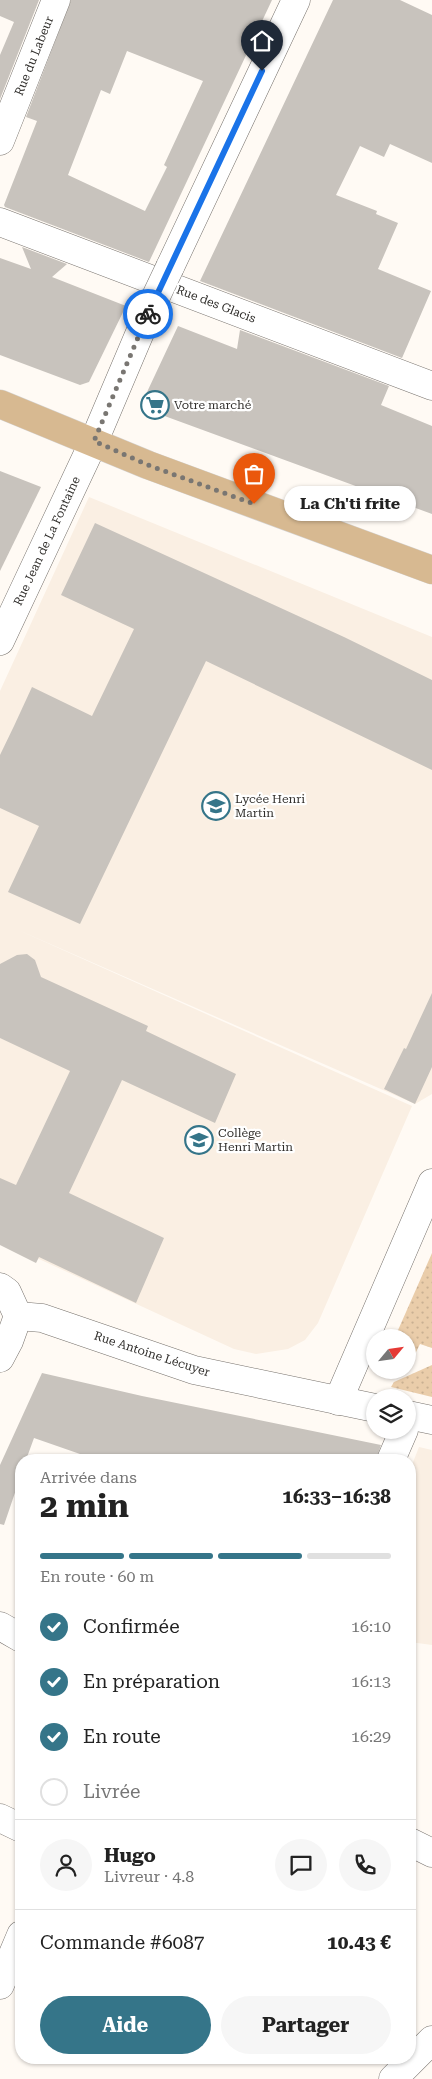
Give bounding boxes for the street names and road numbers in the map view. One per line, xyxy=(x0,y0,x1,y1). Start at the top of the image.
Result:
street label: Rue du Labeur xyxy=(12,14,56,98)
street label: Rue des Glacis xyxy=(174,282,258,326)
street label: Rue Jean de La Fontaine xyxy=(11,474,83,608)
street label: Rue Antoine Lécuyer xyxy=(92,1329,212,1379)

